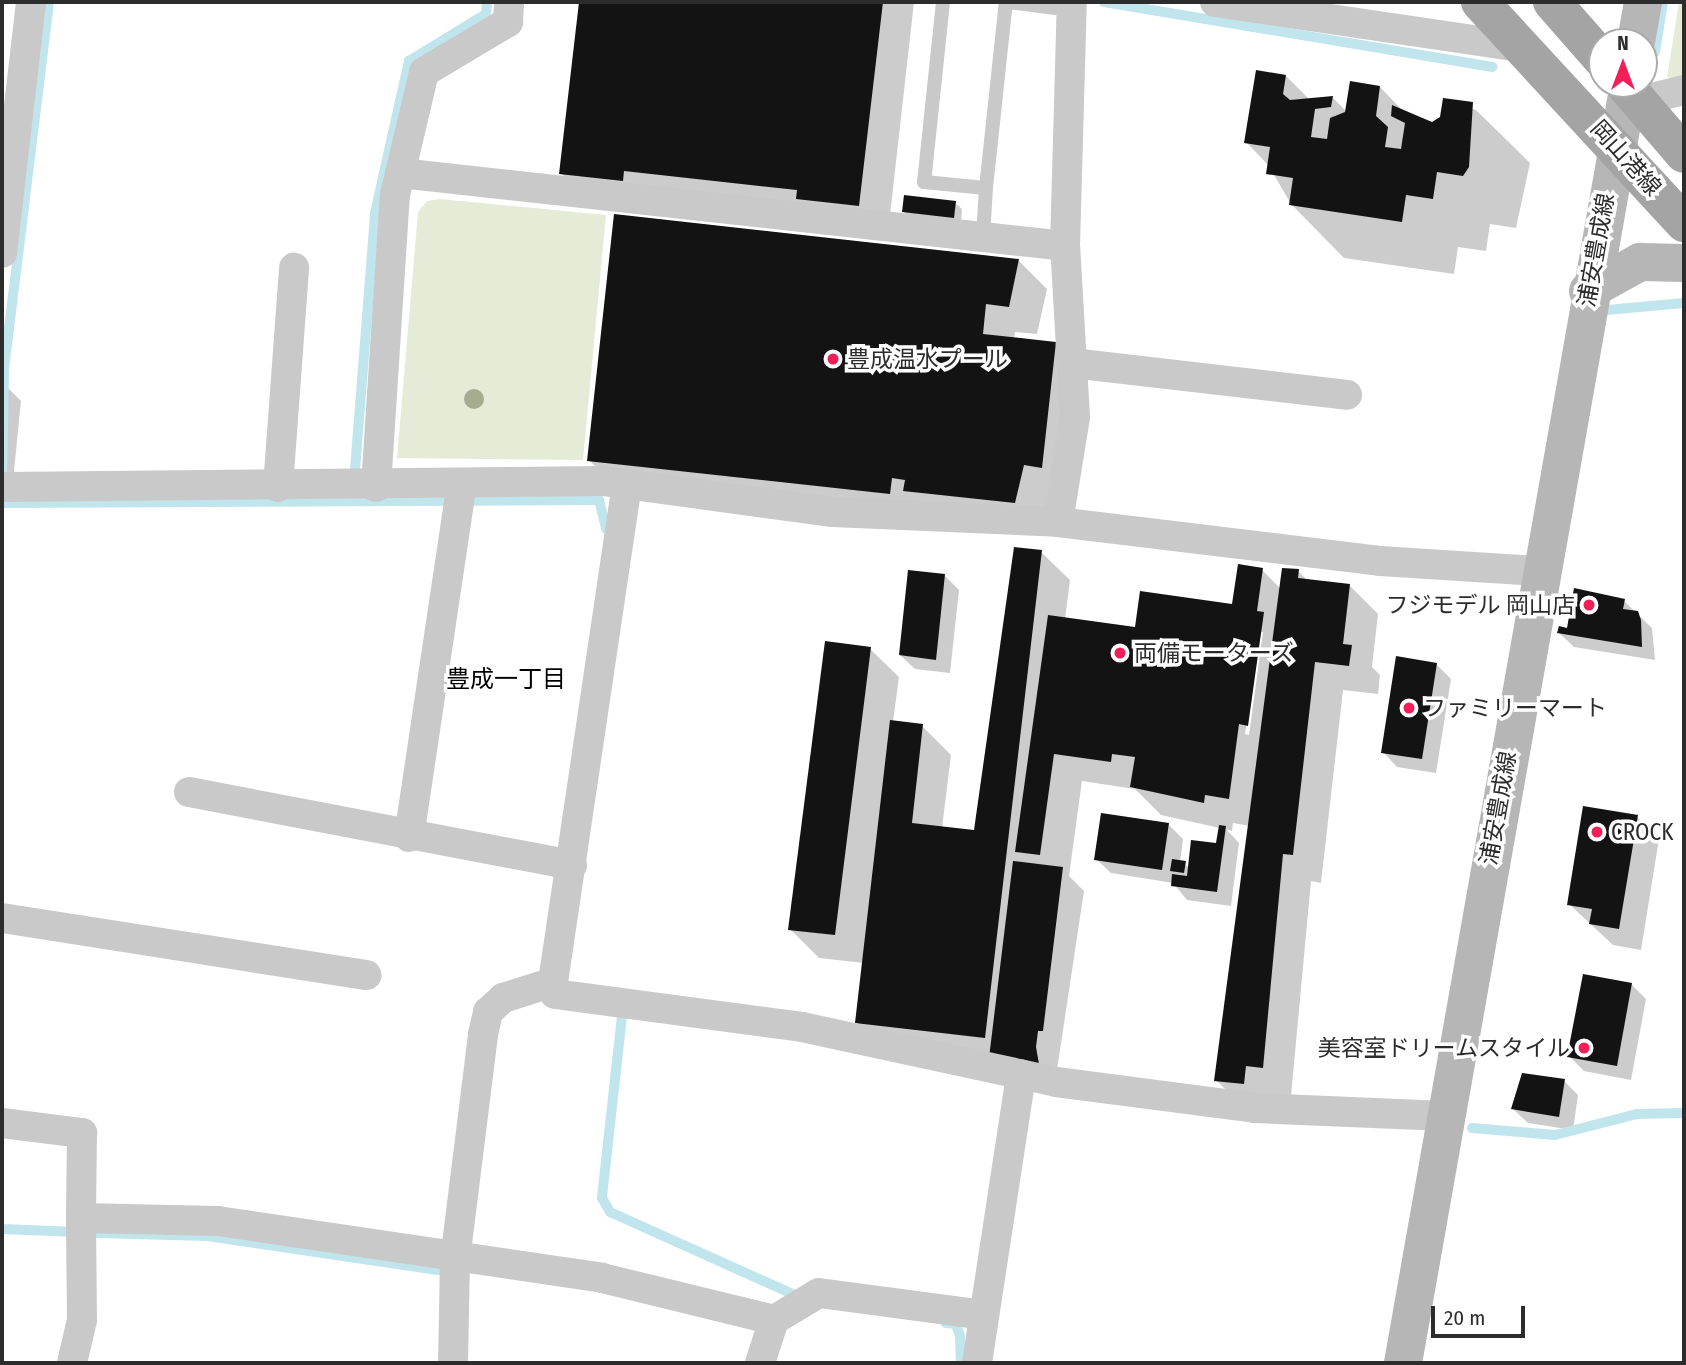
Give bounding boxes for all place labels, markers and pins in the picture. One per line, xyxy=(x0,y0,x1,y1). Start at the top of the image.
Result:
place label: 豊成温水プール xyxy=(847,345,1008,373)
marker: 豊成温水プール xyxy=(825,351,841,367)
place label: フジモデル 岡山店 xyxy=(1386,591,1575,619)
marker: フジモデル 岡山店 xyxy=(1581,597,1597,613)
place label: 両備モーターズ xyxy=(1134,639,1295,667)
marker: 両備モーターズ xyxy=(1112,645,1128,661)
place label: ファミリーマート xyxy=(1423,694,1607,722)
marker: ファミリーマート xyxy=(1401,700,1417,716)
place label: CROCK xyxy=(1611,818,1673,846)
marker: CROCK xyxy=(1589,824,1605,840)
place label: 美容室ドリームスタイル xyxy=(1317,1034,1570,1062)
marker: 美容室ドリームスタイル xyxy=(1576,1040,1592,1056)

